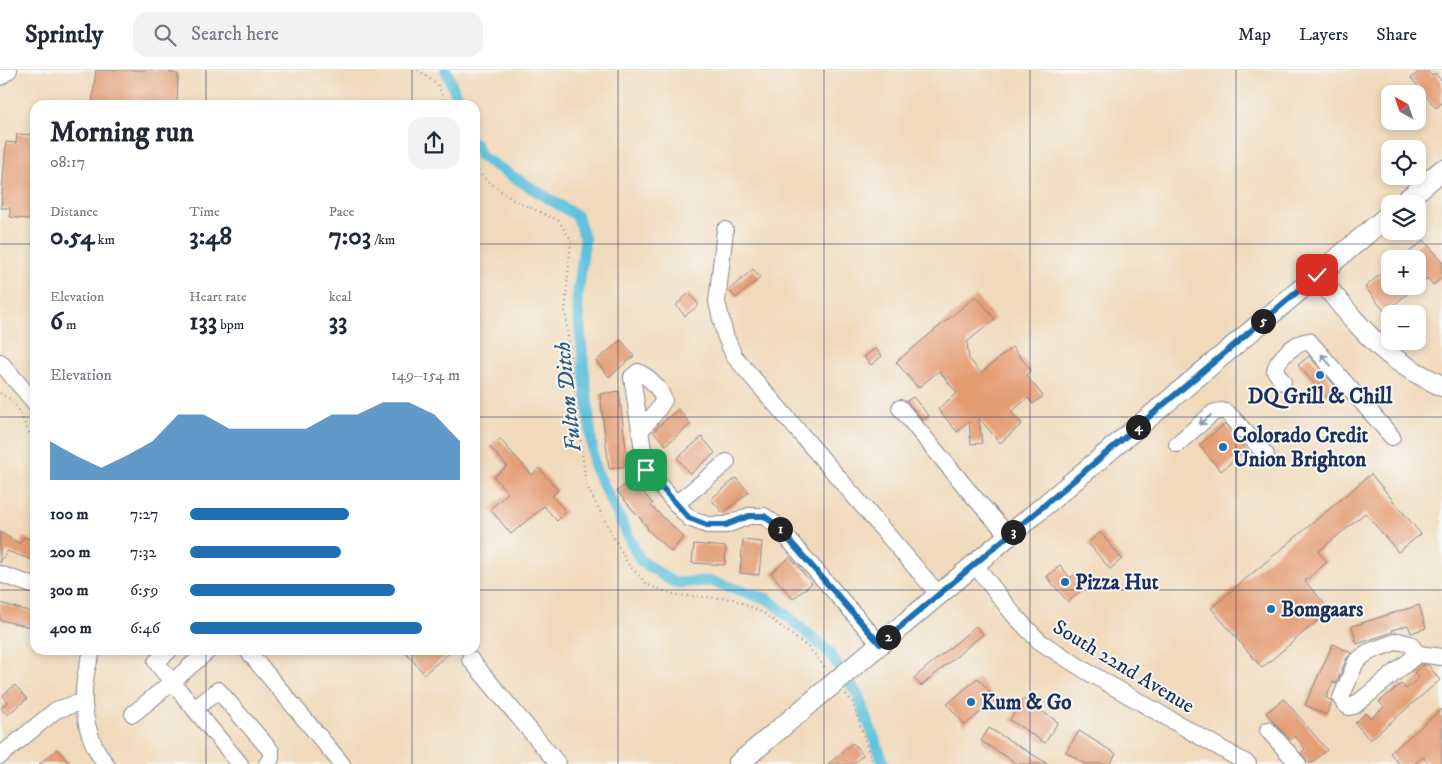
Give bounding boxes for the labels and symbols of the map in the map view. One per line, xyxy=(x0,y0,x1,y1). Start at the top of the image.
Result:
north arrow xyxy=(1381,85,1426,130)
pin xyxy=(1296,254,1338,296)
pin: 5 xyxy=(1250,308,1276,334)
water label: Fulton Ditch xyxy=(549,340,588,453)
one-way arrow xyxy=(1320,353,1332,366)
marker: DQ Grill & Chill xyxy=(1314,369,1326,381)
place label: DQ Grill & Chill xyxy=(1248,384,1393,410)
pin: 4 xyxy=(1126,414,1150,440)
one-way arrow xyxy=(1198,415,1211,426)
place label: Colorado Credit Union Brighton xyxy=(1233,423,1369,473)
marker: Colorado Credit Union Brighton xyxy=(1217,441,1229,453)
pin xyxy=(625,449,667,491)
pin: 1 xyxy=(768,516,792,542)
pin: 3 xyxy=(1000,520,1026,544)
place label: Pizza Hut xyxy=(1075,570,1159,596)
marker: Pizza Hut xyxy=(1059,576,1071,588)
place label: Bomgaars xyxy=(1281,597,1363,623)
marker: Bomgaars xyxy=(1265,603,1277,615)
street label: South 22nd Avenue xyxy=(1048,614,1199,720)
pin: 2 xyxy=(876,624,900,650)
place label: Kum & Go xyxy=(981,690,1072,716)
marker: Kum & Go xyxy=(965,696,977,708)

